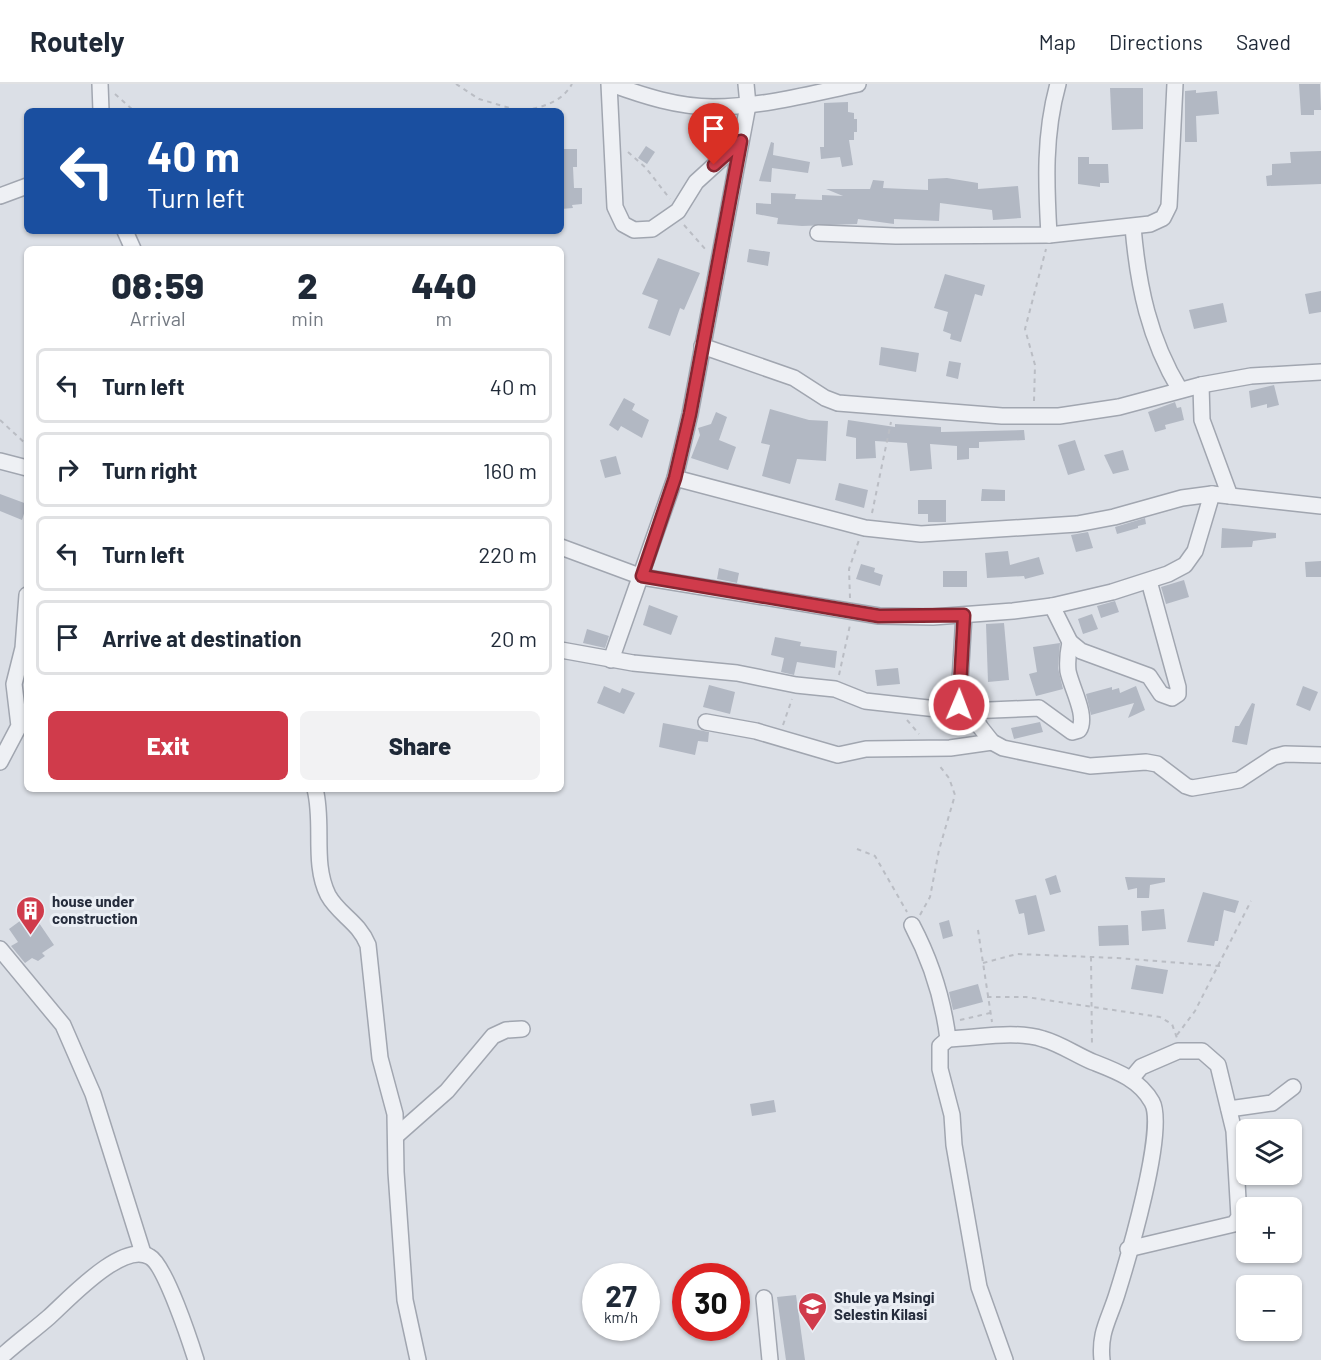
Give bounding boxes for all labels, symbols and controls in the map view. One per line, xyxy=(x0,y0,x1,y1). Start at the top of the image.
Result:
text: Routely xyxy=(30,24,125,58)
text: Map xyxy=(1039,29,1076,54)
text: Directions xyxy=(1109,29,1203,54)
text: Saved xyxy=(1236,29,1291,54)
pin xyxy=(688,103,739,165)
icon: arrive xyxy=(697,112,730,145)
text: 40 m xyxy=(147,130,240,180)
icon: left xyxy=(48,132,126,210)
text: Turn left xyxy=(147,181,245,213)
text: 08:59 xyxy=(111,263,204,306)
text: 2 xyxy=(297,263,318,306)
text: 440 xyxy=(411,263,477,306)
text: Arrival xyxy=(130,306,186,330)
text: min xyxy=(291,306,324,330)
text: m xyxy=(436,306,452,330)
icon: left xyxy=(51,369,84,402)
text: Turn left xyxy=(102,373,185,399)
text: 40 m xyxy=(490,373,537,399)
icon: right xyxy=(51,453,84,486)
text: Turn right xyxy=(102,457,197,483)
text: 160 m xyxy=(483,457,537,483)
icon: left xyxy=(51,537,84,570)
text: Turn left xyxy=(102,541,185,567)
text: 220 m xyxy=(478,541,537,567)
icon: arrive xyxy=(51,621,84,654)
text: Arrive at destination xyxy=(102,625,301,651)
text: 20 m xyxy=(490,625,537,651)
position arrow xyxy=(927,673,991,737)
button: Exit xyxy=(48,711,288,780)
button: Share xyxy=(300,711,540,780)
place label: house under construction xyxy=(52,892,138,927)
building icon: house under construction xyxy=(15,894,47,936)
map controls xyxy=(1236,1119,1302,1341)
button: layers xyxy=(1236,1119,1302,1185)
button: + xyxy=(1236,1197,1302,1263)
speed limit sign: 30 xyxy=(672,1263,750,1341)
button: − xyxy=(1236,1275,1302,1341)
text: 27 xyxy=(605,1277,637,1313)
place label: Shule ya Msingi Selestin Kilasi xyxy=(834,1288,935,1323)
school or university icon: Shule ya Msingi Selestin Kilasi xyxy=(797,1290,829,1332)
text: km/h xyxy=(604,1308,638,1326)

